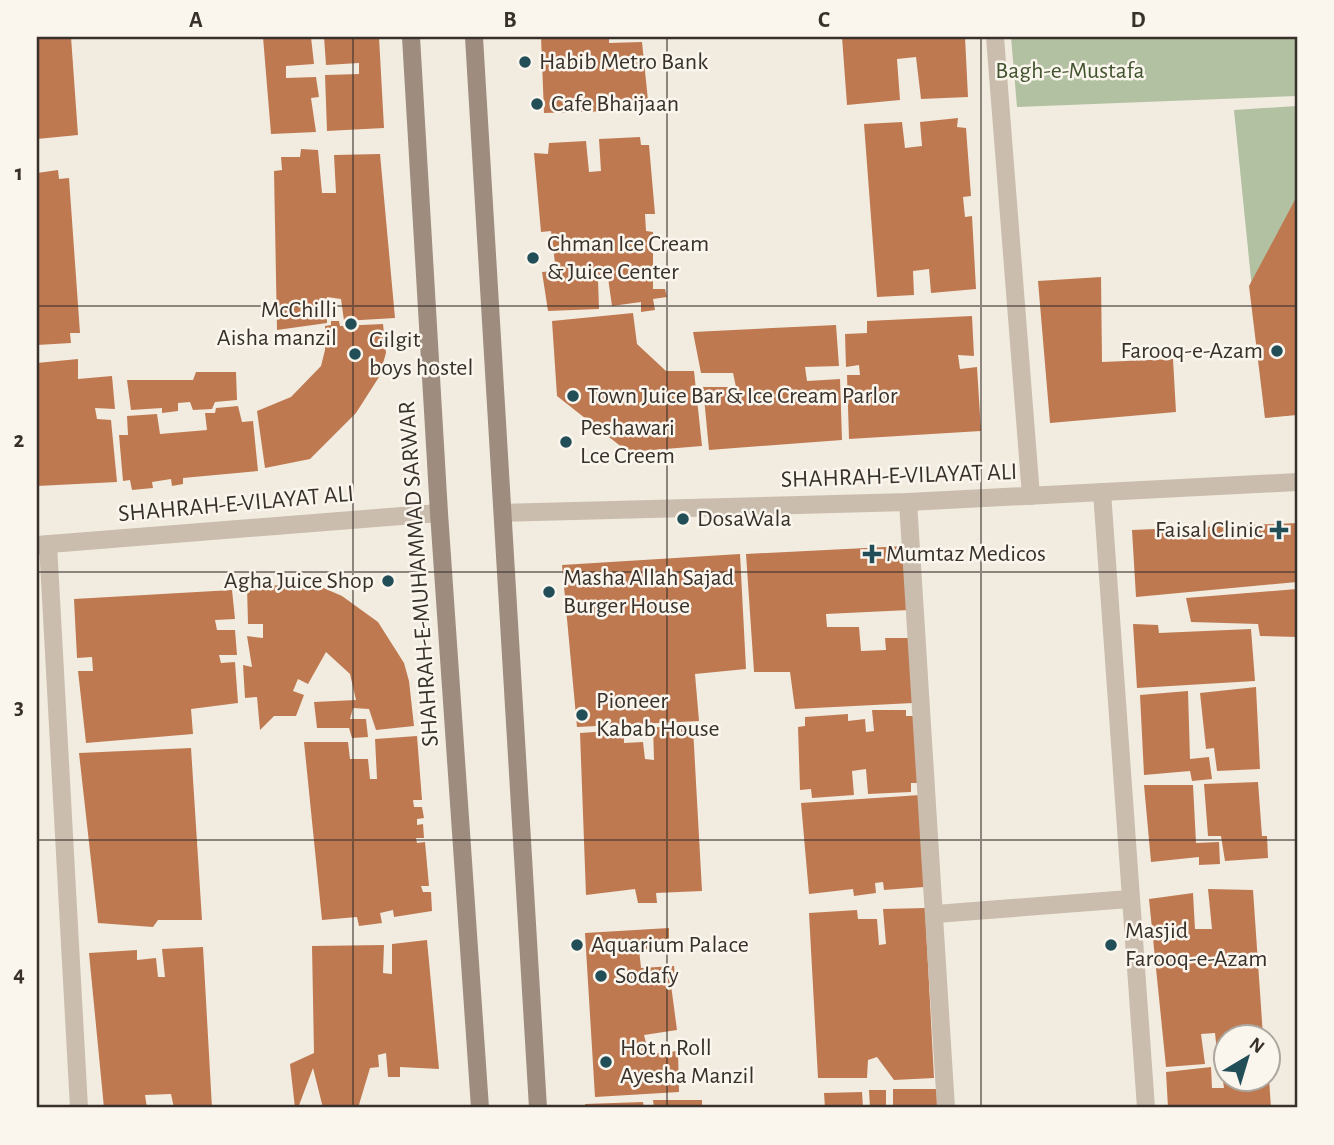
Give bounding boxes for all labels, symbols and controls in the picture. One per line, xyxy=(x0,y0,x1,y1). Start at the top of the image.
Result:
text: A xyxy=(189,9,203,32)
text: B xyxy=(503,9,517,32)
text: C xyxy=(818,9,830,32)
text: D xyxy=(1130,9,1146,32)
place label: Habib Metro Bank xyxy=(539,50,708,74)
marker: Habib Metro Bank xyxy=(517,54,533,70)
park label: Bagh-e-Mustafa xyxy=(995,59,1145,83)
place label: Cafe Bhaijaan xyxy=(551,92,679,116)
marker: Cafe Bhaijaan xyxy=(529,96,545,112)
text: 1 xyxy=(15,162,23,185)
place label: Chman Ice Cream & Juice Center xyxy=(547,232,709,284)
marker: Chman Ice Cream & Juice Center xyxy=(525,250,541,266)
place label: McChilli Aisha manzil xyxy=(217,298,337,350)
marker: McChilli Aisha manzil xyxy=(343,316,359,332)
place label: Gilgit boys hostel xyxy=(369,328,473,380)
place label: Farooq-e-Azam xyxy=(1120,339,1263,363)
marker: Farooq-e-Azam xyxy=(1269,343,1285,359)
marker: Gilgit boys hostel xyxy=(347,346,363,362)
place label: Town Juice Bar & Ice Cream Parlor xyxy=(587,384,898,408)
marker: Town Juice Bar & Ice Cream Parlor xyxy=(565,388,581,404)
street label: SHAHRAH-E-MUHAMMAD SARWAR xyxy=(395,400,443,748)
place label: Peshawari Lce Creem xyxy=(580,416,675,468)
text: 2 xyxy=(14,429,25,452)
marker: Peshawari Lce Creem xyxy=(558,434,574,450)
street label: SHAHRAH-E-VILAYAT ALI xyxy=(780,460,1018,492)
street label: SHAHRAH-E-VILAYAT ALI xyxy=(117,482,355,526)
place label: DosaWala xyxy=(697,507,791,531)
marker: DosaWala xyxy=(675,511,691,527)
place label: Faisal Clinic xyxy=(1155,518,1263,542)
marker: Faisal Clinic xyxy=(1269,520,1289,540)
place label: Mumtaz Medicos xyxy=(886,542,1046,566)
marker: Mumtaz Medicos xyxy=(864,546,880,562)
place label: Masha Allah Sajad Burger House xyxy=(563,566,734,618)
place label: Agha Juice Shop xyxy=(224,569,374,593)
marker: Agha Juice Shop xyxy=(380,573,396,589)
marker: Masha Allah Sajad Burger House xyxy=(541,584,557,600)
place label: Pioneer Kabab House xyxy=(596,689,720,741)
text: 3 xyxy=(14,696,24,719)
marker: Pioneer Kabab House xyxy=(574,707,590,723)
place label: Masjid Farooq-e-Azam xyxy=(1125,919,1268,971)
place label: Aquarium Palace xyxy=(591,933,749,957)
marker: Aquarium Palace xyxy=(569,937,585,953)
marker: Masjid Farooq-e-Azam xyxy=(1103,937,1119,953)
text: 4 xyxy=(13,963,25,986)
place label: Sodafy xyxy=(615,964,679,988)
marker: Sodafy xyxy=(593,968,609,984)
north arrow xyxy=(1212,1023,1282,1092)
text: N xyxy=(1245,1034,1268,1057)
place label: Hot n Roll Ayesha Manzil xyxy=(620,1036,754,1088)
marker: Hot n Roll Ayesha Manzil xyxy=(598,1054,614,1070)

